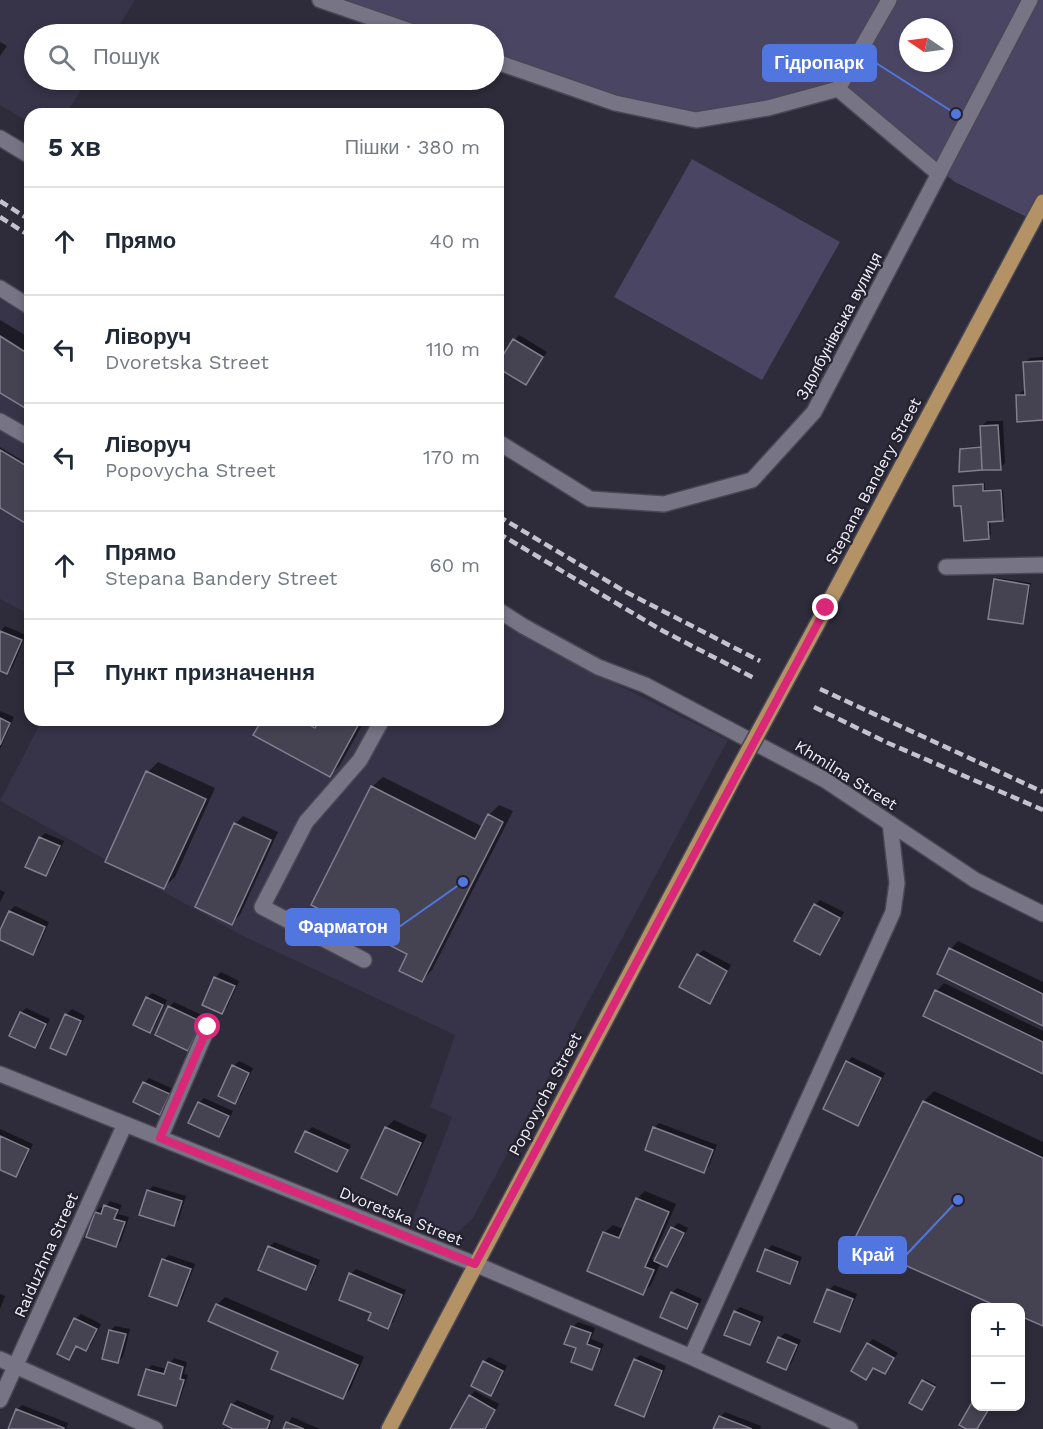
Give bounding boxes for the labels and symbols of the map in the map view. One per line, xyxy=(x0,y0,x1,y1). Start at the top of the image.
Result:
north arrow xyxy=(899,18,953,72)
callout: Гідропарк xyxy=(763,45,876,81)
text: Гідропарк xyxy=(774,52,865,73)
street label: Здолбунівська вулиця xyxy=(792,249,886,403)
street label: Stepana Bandery Street xyxy=(821,394,925,568)
route end xyxy=(812,594,838,620)
street label: Khmilna Street xyxy=(791,736,901,814)
callout: Фарматон xyxy=(286,909,399,945)
text: Фарматон xyxy=(298,916,388,937)
route start xyxy=(194,1013,220,1039)
street label: Popovycha Street xyxy=(505,1029,586,1159)
street label: Dvoretska Street xyxy=(337,1183,466,1249)
street label: Raiduzhna Street xyxy=(10,1189,82,1320)
callout: Край xyxy=(839,1237,906,1273)
text: Край xyxy=(851,1244,895,1265)

